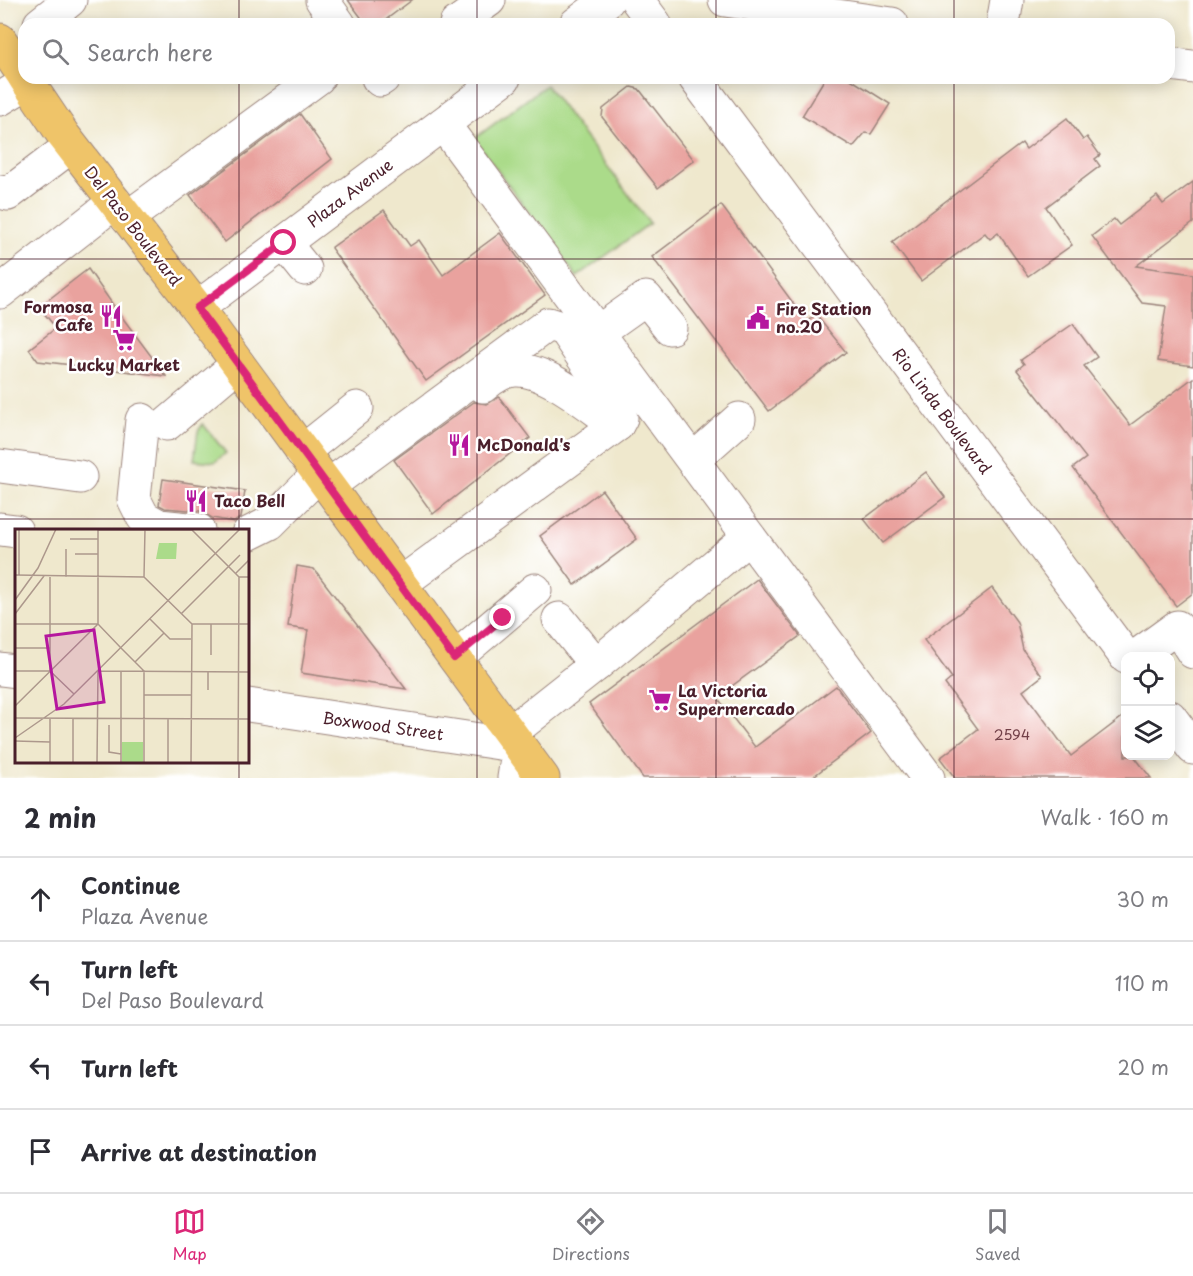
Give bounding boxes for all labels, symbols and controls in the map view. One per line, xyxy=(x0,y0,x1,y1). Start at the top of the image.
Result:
search box xyxy=(18,18,1175,84)
icon: search xyxy=(39,35,72,68)
text: Search here xyxy=(87,35,213,68)
street label: Plaza Avenue xyxy=(302,152,398,232)
street label: Del Paso Boulevard xyxy=(79,160,188,291)
route start xyxy=(270,229,296,255)
place label: Formosa Cafe xyxy=(24,294,93,336)
place label: Fire Station no.20 xyxy=(776,296,872,338)
restaurant icon: Formosa Cafe xyxy=(98,303,124,329)
public building icon: Fire Station no.20 xyxy=(745,305,771,331)
supermarket icon: Lucky Market xyxy=(111,327,137,353)
street label: Rio Linda Boulevard xyxy=(887,342,998,479)
place label: Lucky Market xyxy=(68,352,180,376)
restaurant icon: McDonald's xyxy=(446,432,472,458)
place label: McDonald's xyxy=(477,432,571,456)
restaurant icon: Taco Bell xyxy=(183,488,209,514)
place label: Taco Bell xyxy=(214,488,285,512)
inset map xyxy=(15,529,249,763)
route end xyxy=(489,604,515,630)
map controls xyxy=(1121,652,1175,760)
button: locate xyxy=(1121,652,1175,706)
place label: La Victoria Supermercado xyxy=(678,678,795,720)
supermarket icon: La Victoria Supermercado xyxy=(647,687,673,713)
street label: Boxwood Street xyxy=(321,705,446,745)
button: layers xyxy=(1121,706,1175,760)
house number: 2594 xyxy=(994,724,1030,745)
text: 2 min xyxy=(24,798,97,837)
text: Walk · 160 m xyxy=(1041,802,1169,832)
text: Continue xyxy=(81,868,180,901)
icon: ahead xyxy=(24,883,57,916)
text: 30 m xyxy=(1116,884,1169,914)
text: Plaza Avenue xyxy=(81,901,208,931)
text: Turn left xyxy=(81,952,178,985)
icon: left xyxy=(24,967,57,1000)
text: 110 m xyxy=(1115,968,1169,998)
text: Del Paso Boulevard xyxy=(81,985,264,1015)
icon: left xyxy=(24,1051,57,1084)
text: Turn left xyxy=(81,1051,178,1084)
text: 20 m xyxy=(1117,1052,1169,1082)
icon: arrive xyxy=(24,1135,57,1168)
text: Arrive at destination xyxy=(81,1135,317,1168)
tab: Map xyxy=(173,1205,207,1265)
tab: Directions xyxy=(552,1205,630,1265)
tab: Saved xyxy=(975,1205,1020,1265)

